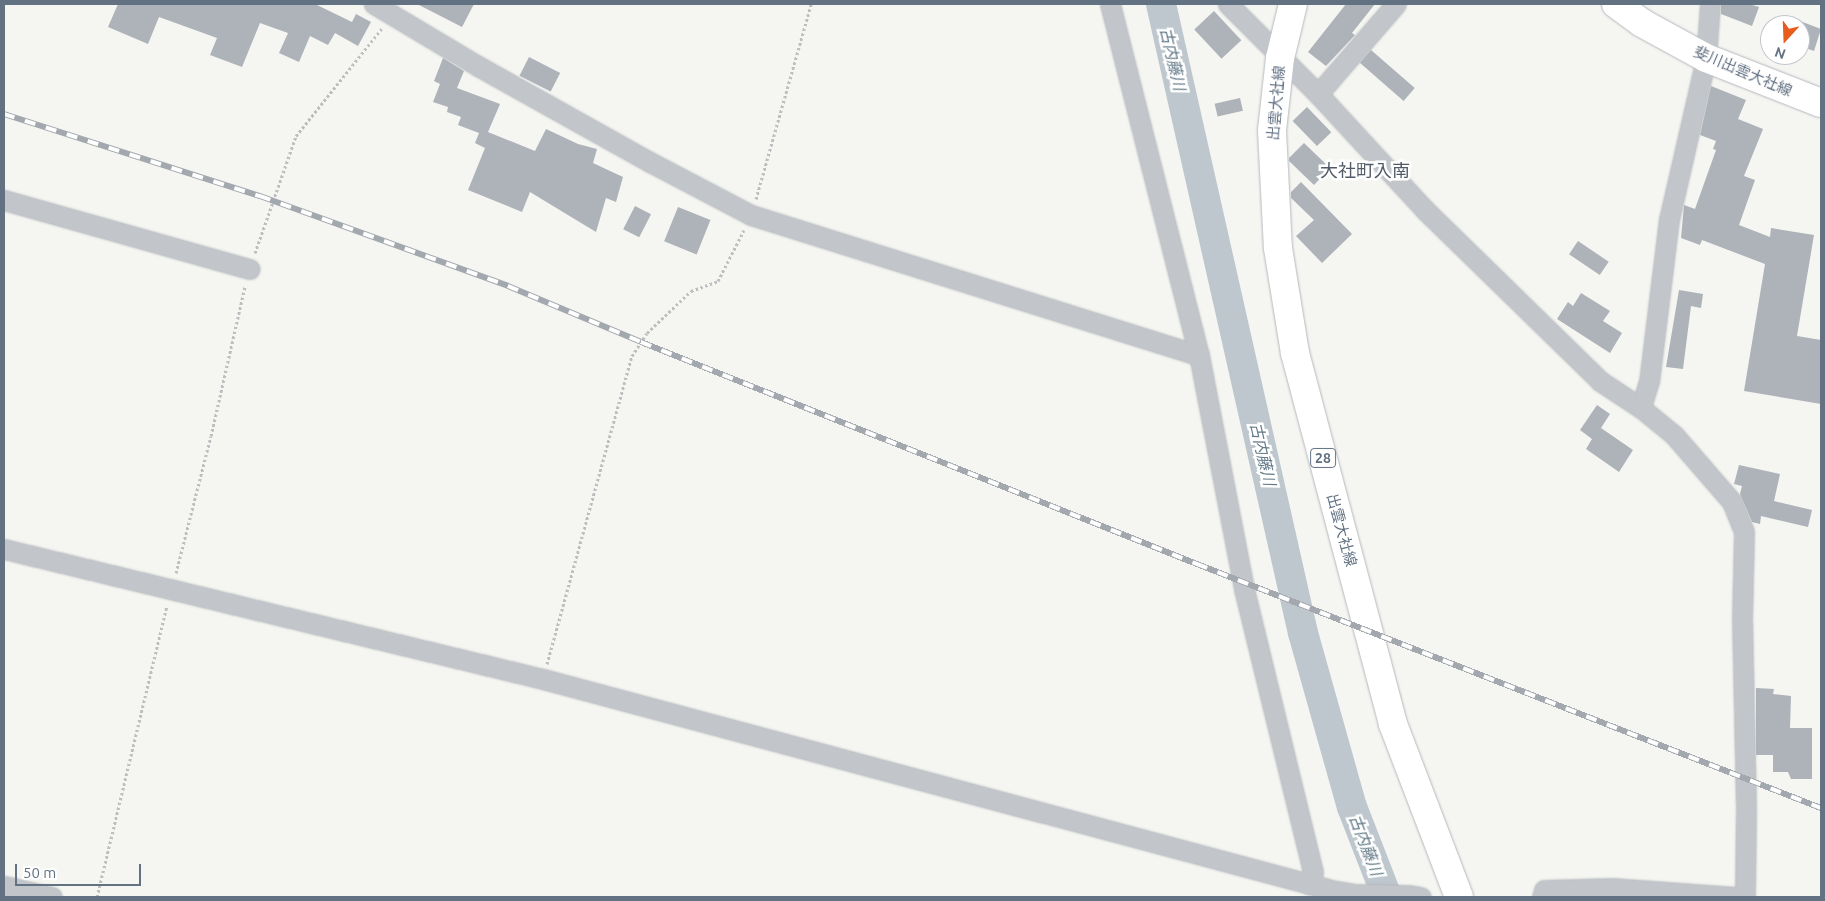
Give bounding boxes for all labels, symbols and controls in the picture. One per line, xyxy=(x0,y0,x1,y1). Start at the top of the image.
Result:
north arrow xyxy=(1760,15,1810,65)
water label: 古内藤川 xyxy=(1156,26,1190,92)
street label: 斐川出雲大社線 xyxy=(1691,42,1795,100)
text: N xyxy=(1773,44,1788,62)
street label: 出雲大社線 xyxy=(1264,65,1288,141)
district label: 大社町入南 xyxy=(1320,159,1410,181)
water label: 古内藤川 xyxy=(1246,421,1280,487)
road number: 28 xyxy=(1309,446,1337,469)
street label: 出雲大社線 xyxy=(1324,491,1360,569)
water label: 古内藤川 xyxy=(1346,812,1386,878)
scale bar xyxy=(18,854,144,886)
text: 50 m xyxy=(23,864,56,881)

